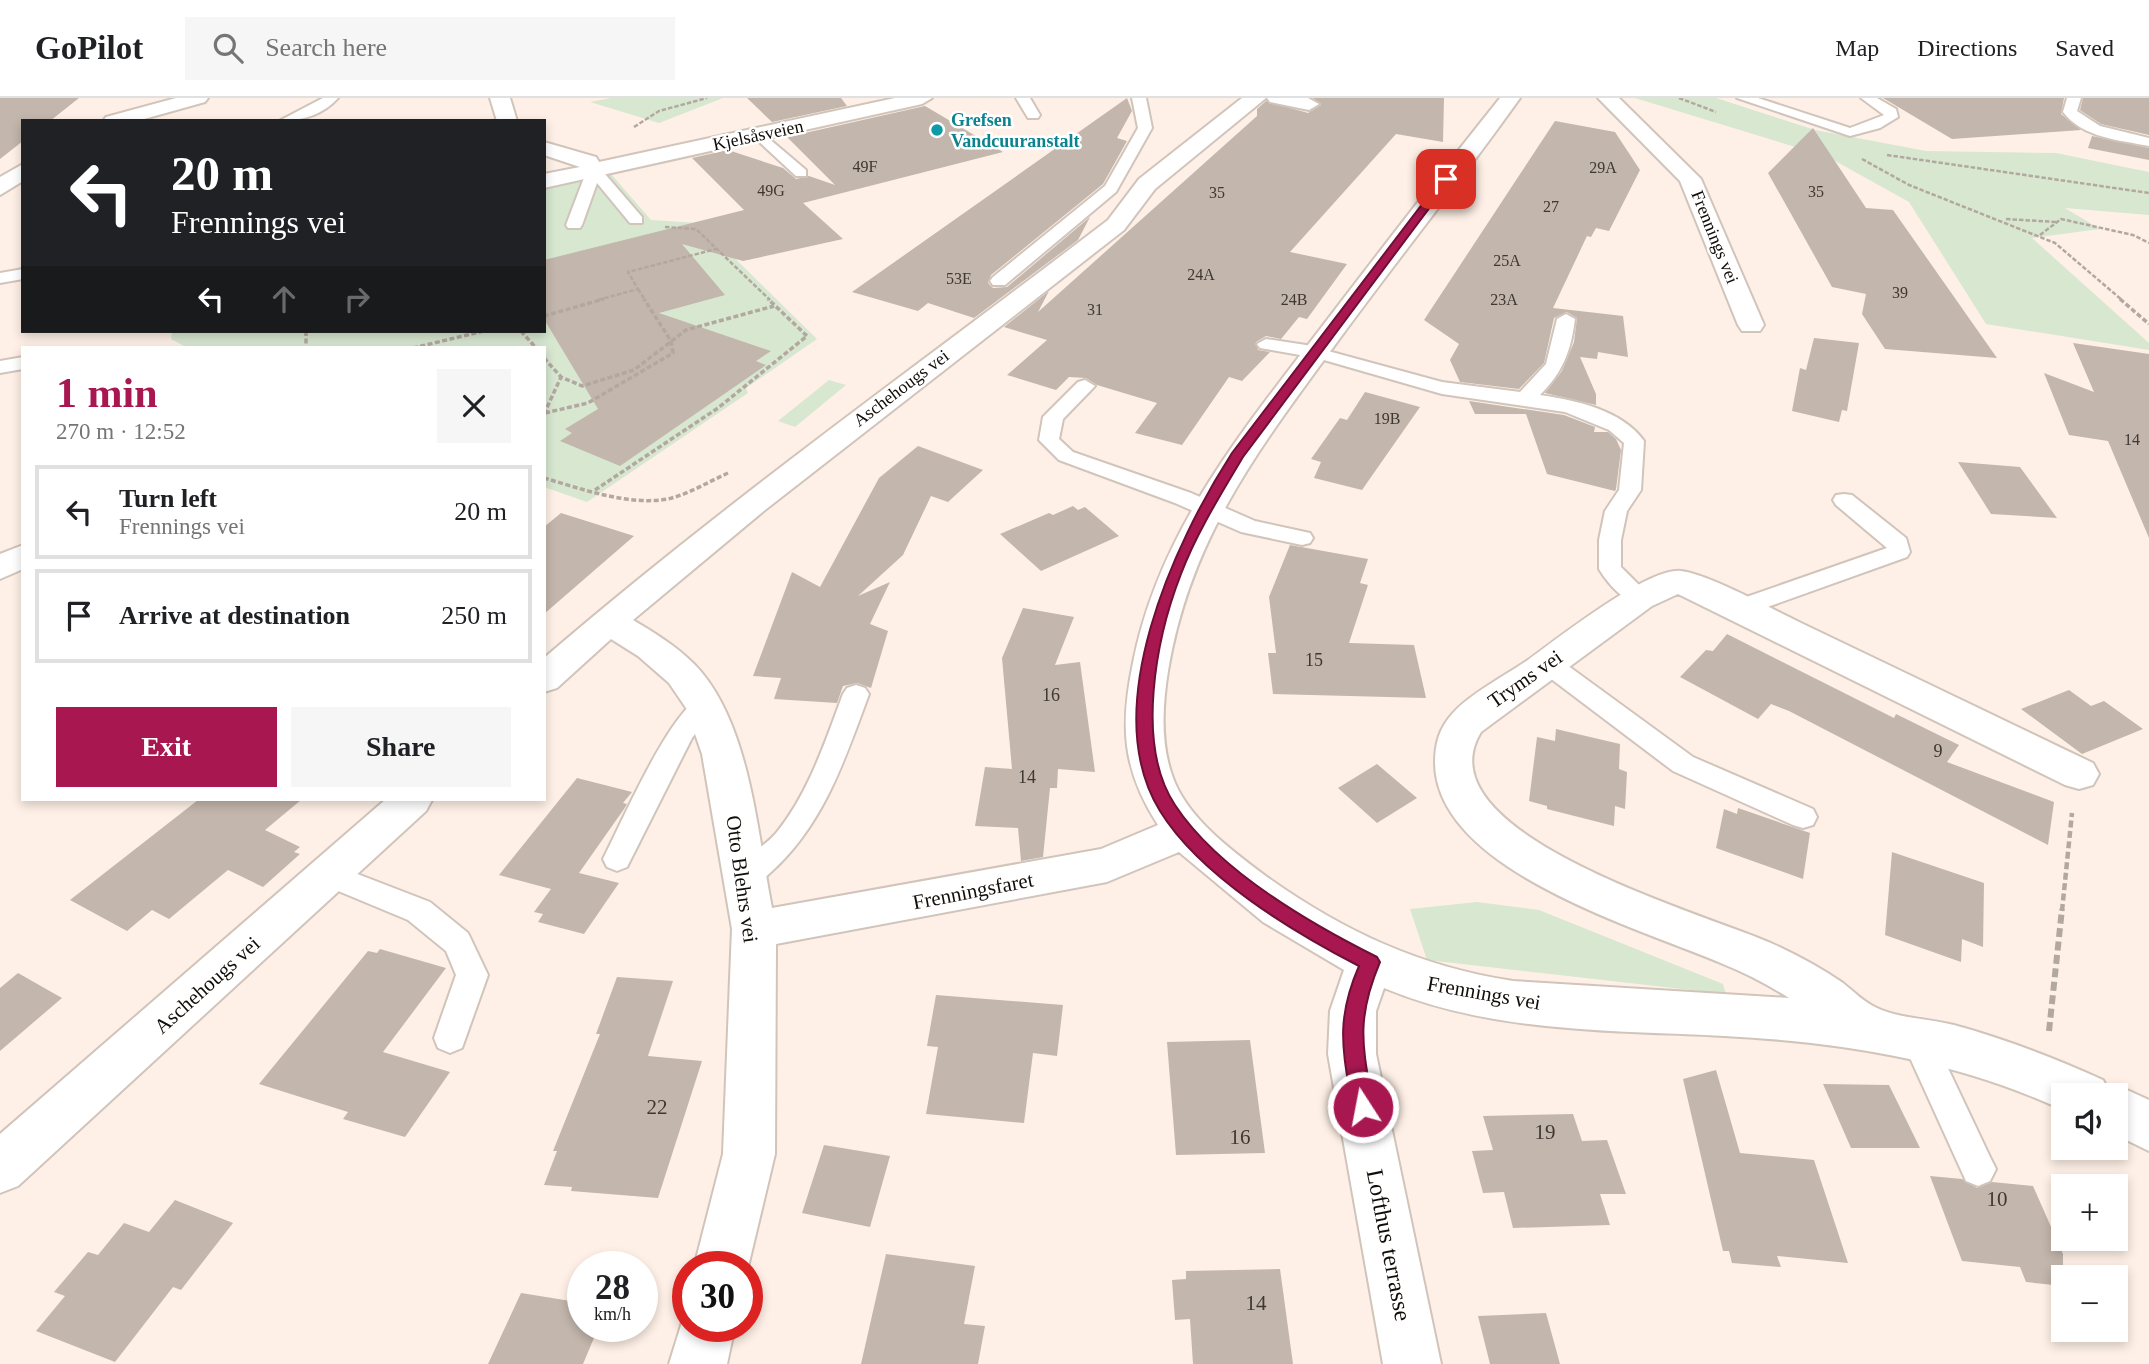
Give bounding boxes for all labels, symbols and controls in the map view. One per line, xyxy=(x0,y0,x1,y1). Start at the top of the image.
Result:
search box xyxy=(185,17,675,80)
icon: search xyxy=(209,29,247,67)
text: GoPilot xyxy=(35,30,143,66)
text: Search here xyxy=(265,33,387,62)
text: Map xyxy=(1835,35,1879,61)
text: Directions xyxy=(1917,35,2017,61)
text: Saved xyxy=(2055,35,2114,61)
place label: Grefsen Vandcuuranstalt xyxy=(951,110,1079,151)
street label: Kjelsåsveien xyxy=(711,116,805,154)
marker: Grefsen Vandcuuranstalt xyxy=(929,122,945,138)
text: 20 m xyxy=(171,146,273,201)
icon: left xyxy=(56,147,147,238)
pin xyxy=(1416,149,1476,209)
house number: 49F xyxy=(853,158,878,175)
house number: 29A xyxy=(1589,159,1617,176)
icon: arrive xyxy=(1427,160,1465,198)
house number: 49G xyxy=(757,182,785,199)
house number: 35 xyxy=(1808,183,1824,200)
house number: 35 xyxy=(1209,184,1225,201)
street label: Frennings vei xyxy=(1687,188,1743,286)
house number: 27 xyxy=(1543,198,1559,215)
text: Frennings vei xyxy=(171,204,346,240)
house number: 25A xyxy=(1493,252,1521,269)
house number: 24A xyxy=(1187,266,1215,283)
house number: 53E xyxy=(946,270,972,287)
icon: left xyxy=(192,280,230,318)
icon: ahead xyxy=(265,280,303,318)
icon: right xyxy=(338,280,376,318)
house number: 39 xyxy=(1892,284,1908,301)
house number: 24B xyxy=(1281,291,1307,308)
house number: 23A xyxy=(1490,291,1518,308)
house number: 31 xyxy=(1087,301,1103,318)
street label: Aschehougs vei xyxy=(849,346,953,430)
button: close xyxy=(437,369,511,443)
text: 1 min xyxy=(56,370,158,416)
house number: 19B xyxy=(1374,410,1400,427)
text: 270 m · 12:52 xyxy=(56,419,186,444)
house number: 14 xyxy=(2124,431,2140,448)
text: Turn left xyxy=(119,484,217,513)
icon: left xyxy=(60,493,98,531)
text: 20 m xyxy=(454,497,507,526)
text: Frennings vei xyxy=(119,514,245,539)
icon: arrive xyxy=(60,597,98,635)
text: Arrive at destination xyxy=(119,601,350,630)
text: 250 m xyxy=(441,601,507,630)
street label: Tryms vei xyxy=(1483,645,1567,713)
house number: 15 xyxy=(1305,650,1323,670)
house number: 16 xyxy=(1042,685,1060,705)
button: Exit xyxy=(56,707,277,787)
button: Share xyxy=(291,707,511,787)
house number: 9 xyxy=(1934,741,1943,761)
house number: 14 xyxy=(1018,767,1036,787)
street label: Otto Blehrs vei xyxy=(721,814,763,944)
street label: Frenningsfaret xyxy=(911,868,1036,914)
street label: Aschehougs vei xyxy=(149,931,265,1039)
street label: Frennings vei xyxy=(1425,971,1543,1015)
position arrow xyxy=(1326,1070,1400,1144)
map controls xyxy=(2051,1083,2128,1342)
button: sound xyxy=(2051,1083,2128,1160)
house number: 22 xyxy=(647,1095,668,1119)
house number: 19 xyxy=(1535,1120,1556,1144)
house number: 16 xyxy=(1230,1125,1251,1149)
street label: Lofthus terrasse xyxy=(1362,1167,1416,1323)
button: + xyxy=(2051,1174,2128,1251)
house number: 10 xyxy=(1987,1187,2008,1211)
speed limit sign: 30 xyxy=(672,1251,763,1342)
button: − xyxy=(2051,1265,2128,1342)
text: 28 xyxy=(595,1268,630,1307)
house number: 14 xyxy=(1246,1291,1267,1315)
text: km/h xyxy=(594,1304,631,1324)

